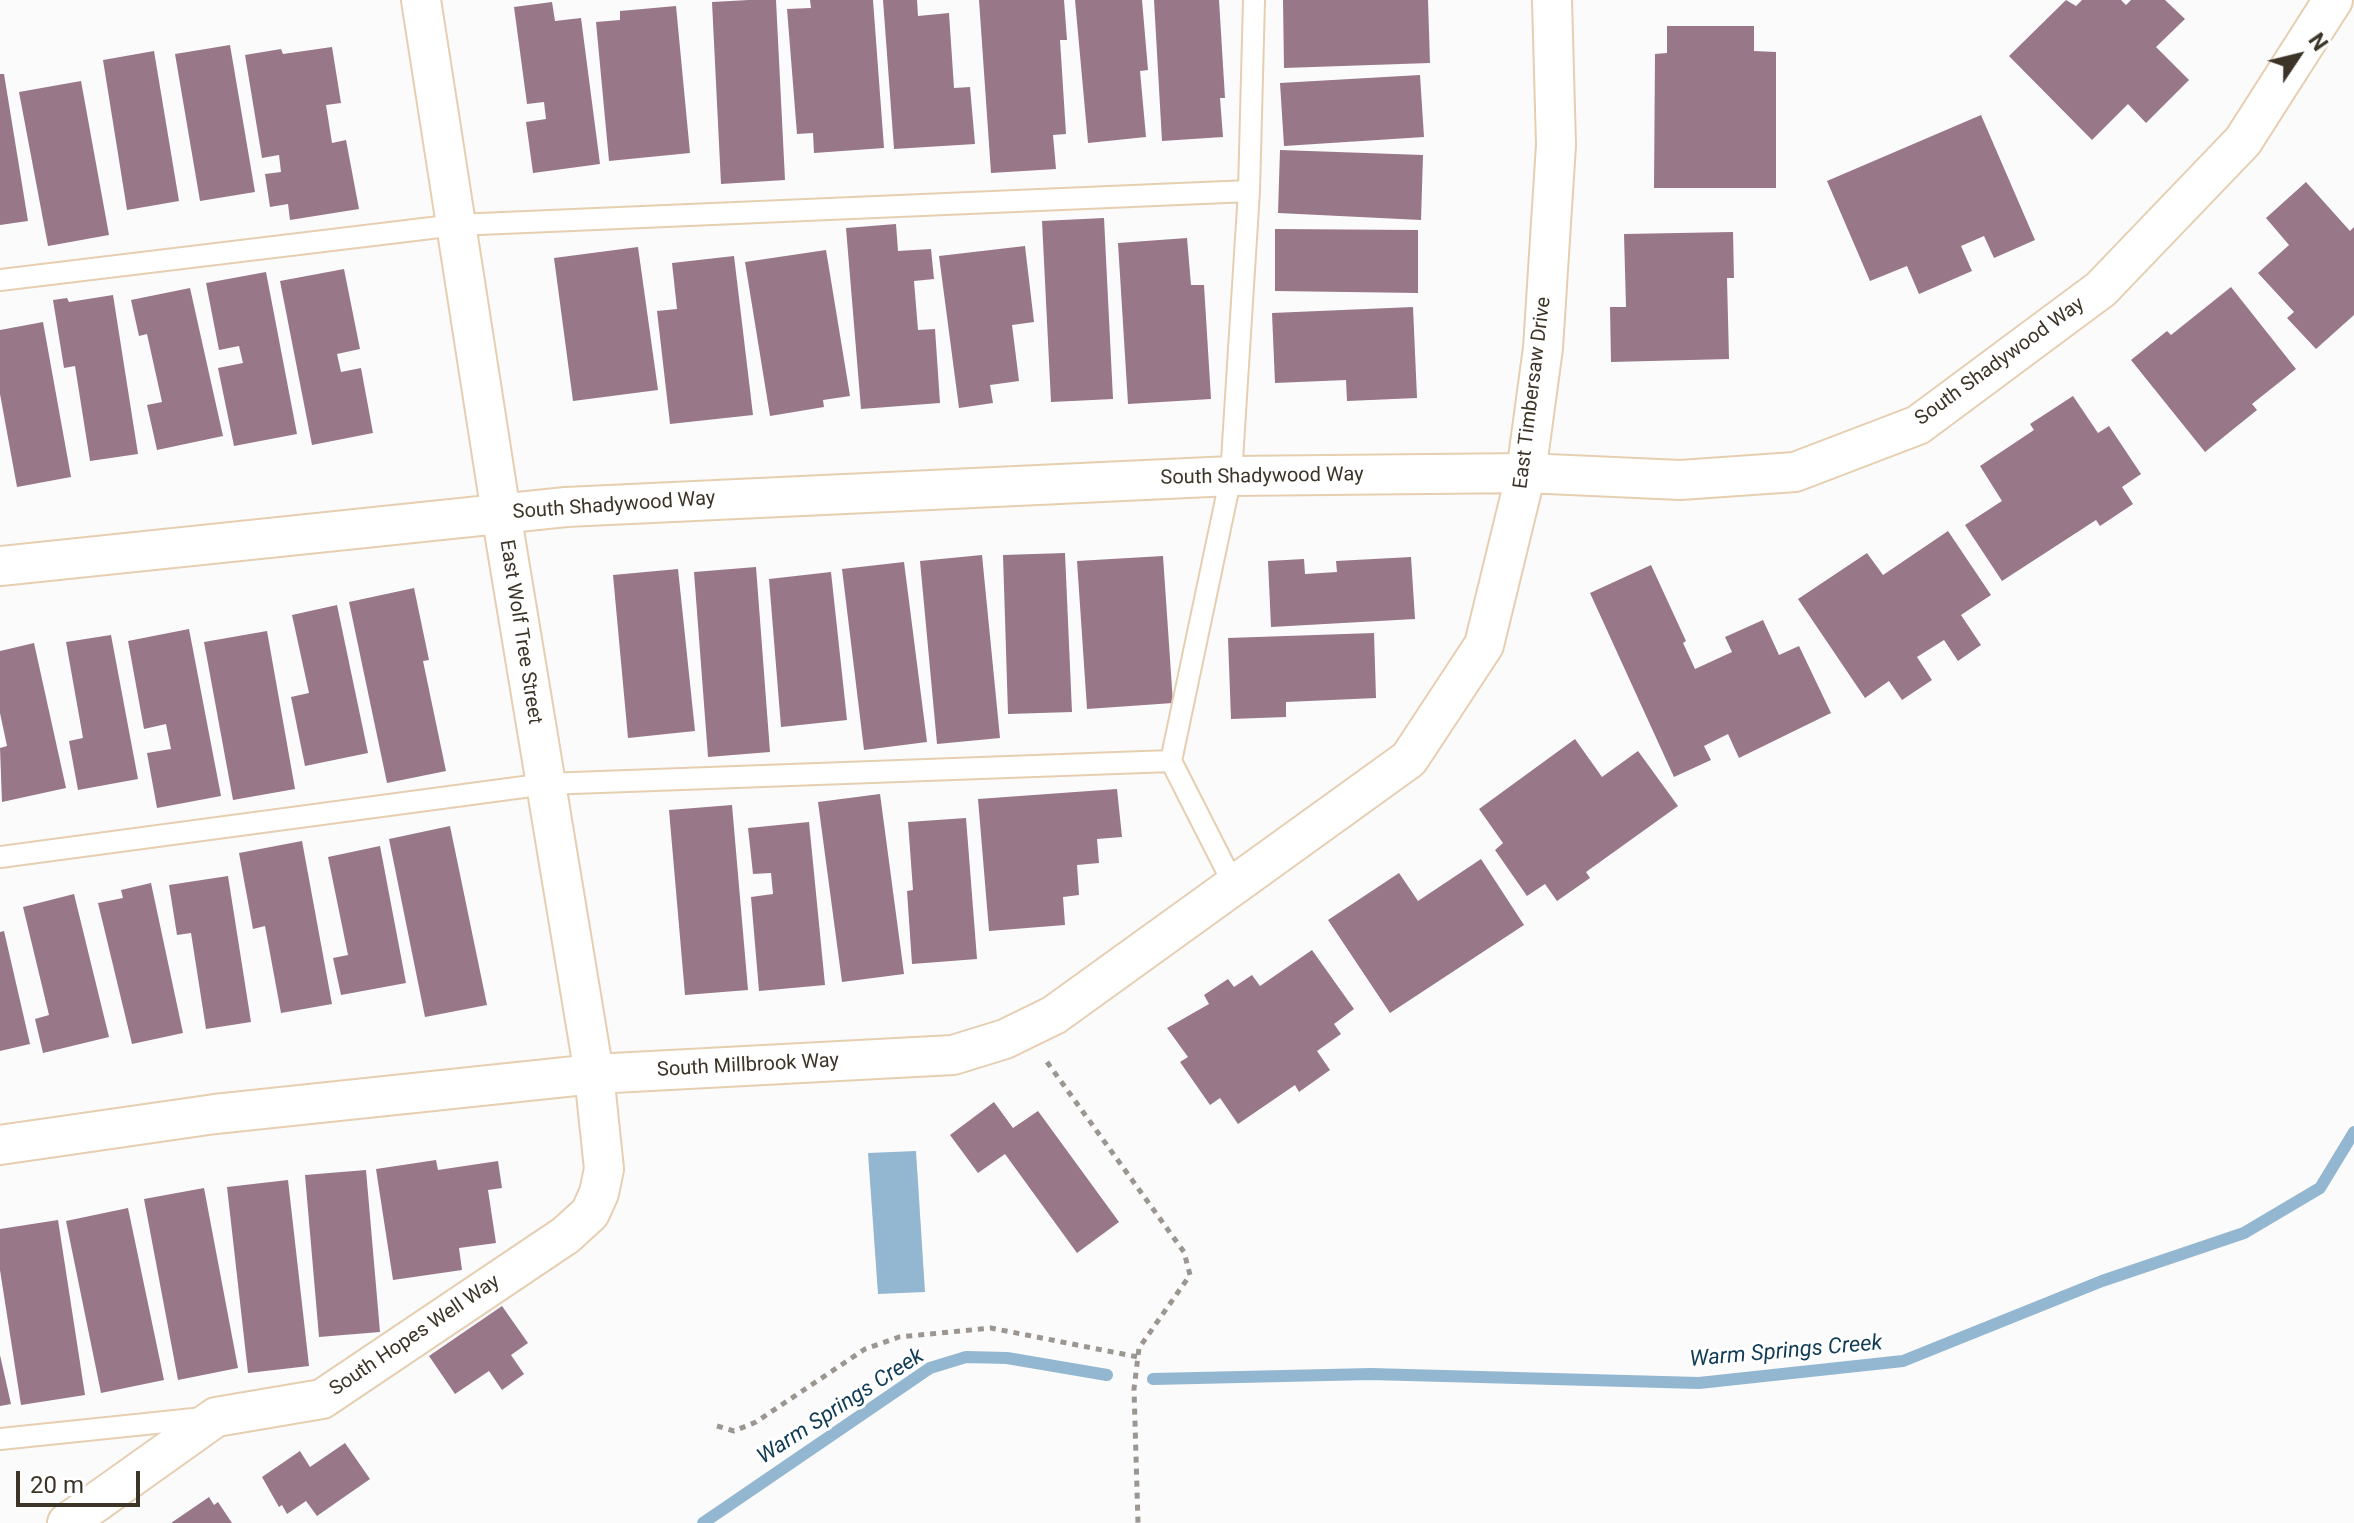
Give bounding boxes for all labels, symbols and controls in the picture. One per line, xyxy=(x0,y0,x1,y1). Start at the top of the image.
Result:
north arrow xyxy=(2258,16,2338,96)
text: N xyxy=(2303,28,2333,55)
street label: South Shadywood Way xyxy=(1911,293,2089,431)
street label: East Timbersaw Drive xyxy=(1509,296,1557,490)
street label: South Shadywood Way xyxy=(1160,463,1364,491)
street label: South Shadywood Way xyxy=(512,487,716,525)
street label: East Wolf Tree Street xyxy=(494,538,546,726)
street label: South Millbrook Way xyxy=(656,1049,840,1083)
street label: South Hopes Well Way xyxy=(325,1270,505,1402)
water label: Warm Springs Creek xyxy=(1689,1330,1883,1374)
water label: Warm Springs Creek xyxy=(753,1343,929,1471)
scale bar xyxy=(20,1455,144,1505)
text: 20 m xyxy=(30,1471,84,1499)

